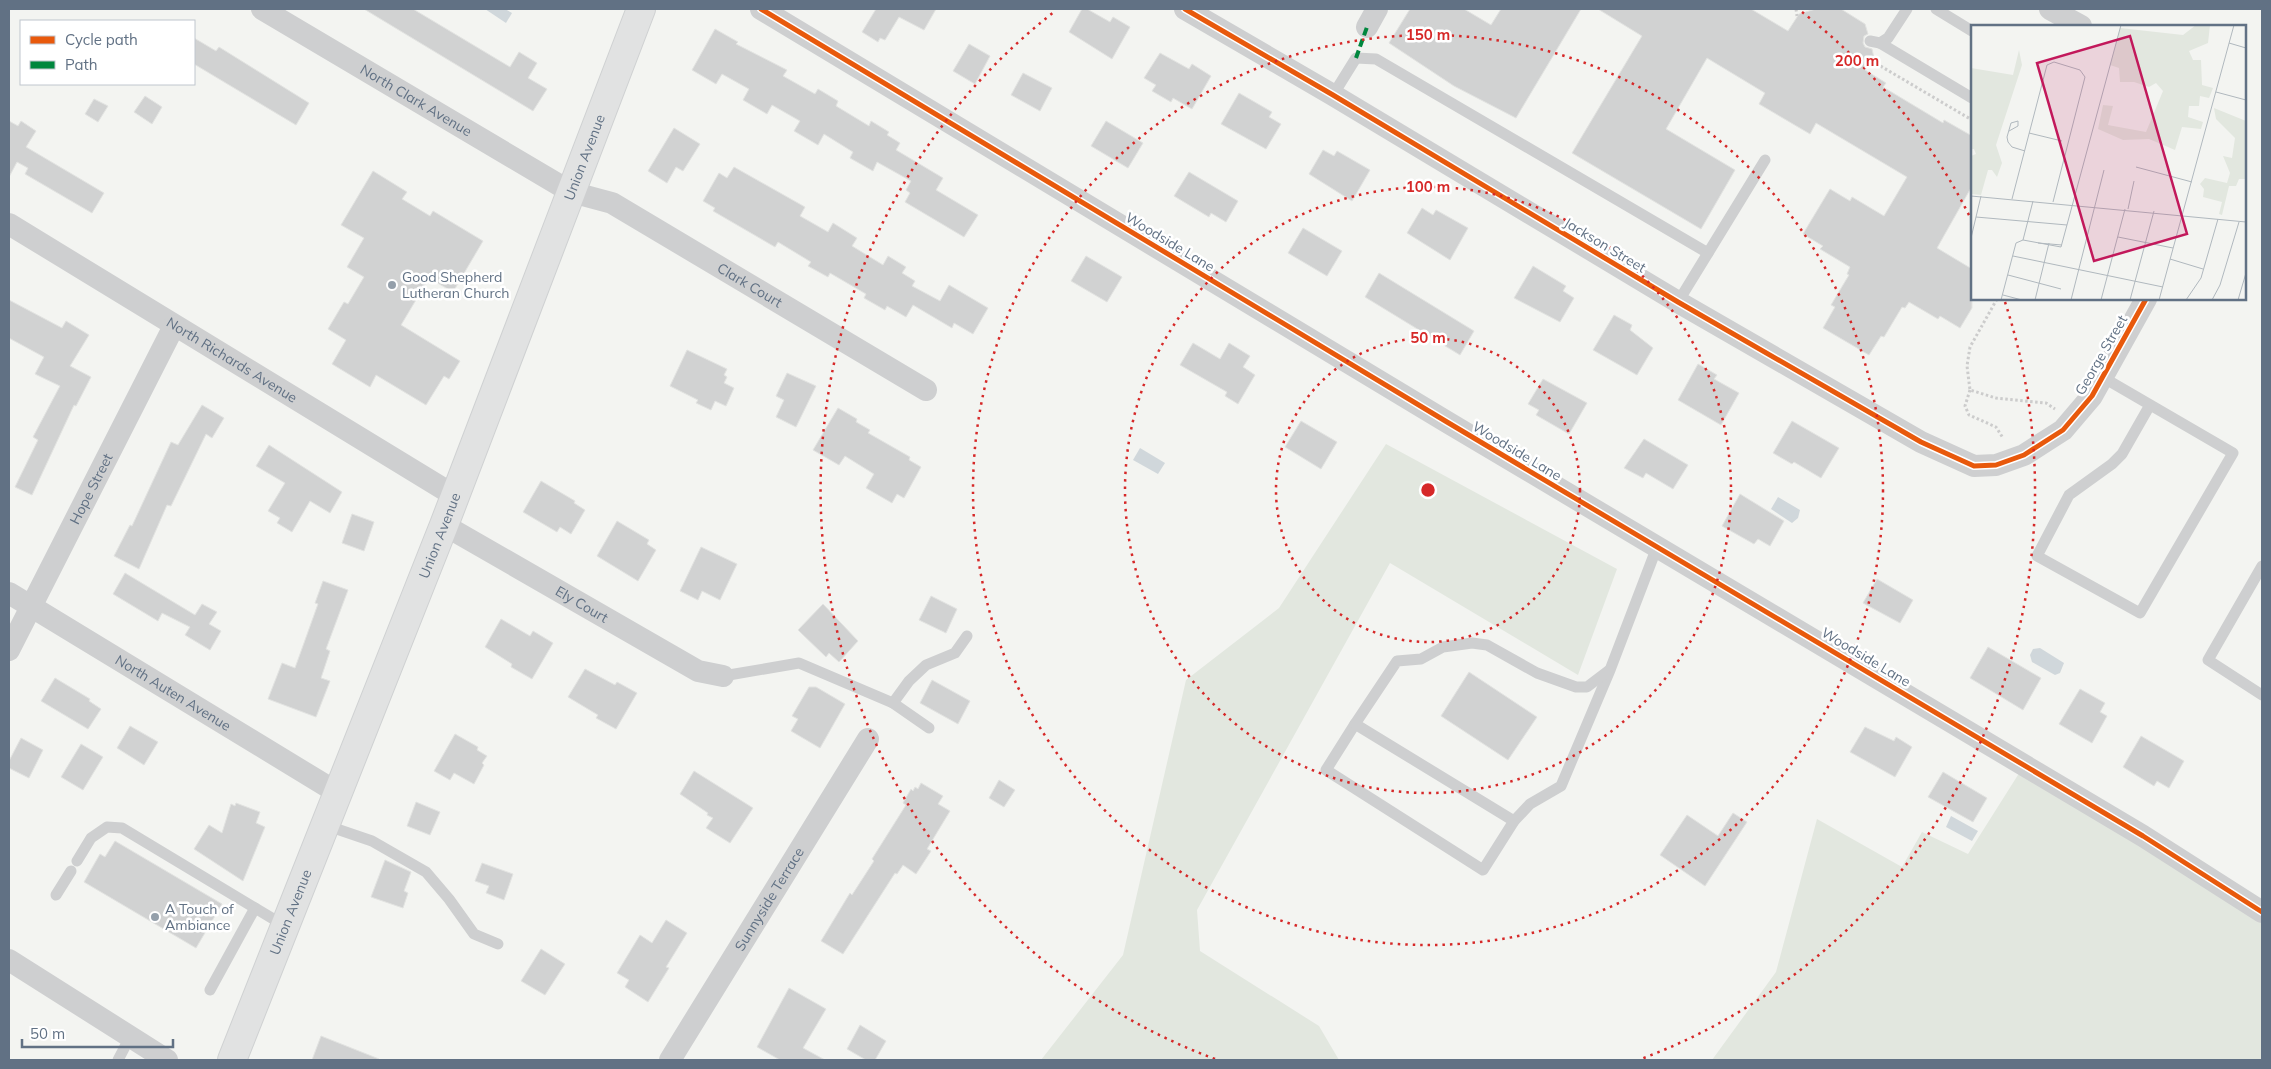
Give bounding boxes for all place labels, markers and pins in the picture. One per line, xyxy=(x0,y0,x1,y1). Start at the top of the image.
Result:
place label: Good Shepherd Lutheran Church xyxy=(402,268,510,302)
marker: Good Shepherd Lutheran Church xyxy=(386,279,398,291)
centre of rings xyxy=(1419,481,1437,499)
place label: A Touch of Ambiance xyxy=(165,900,234,934)
marker: A Touch of Ambiance xyxy=(149,911,161,923)

